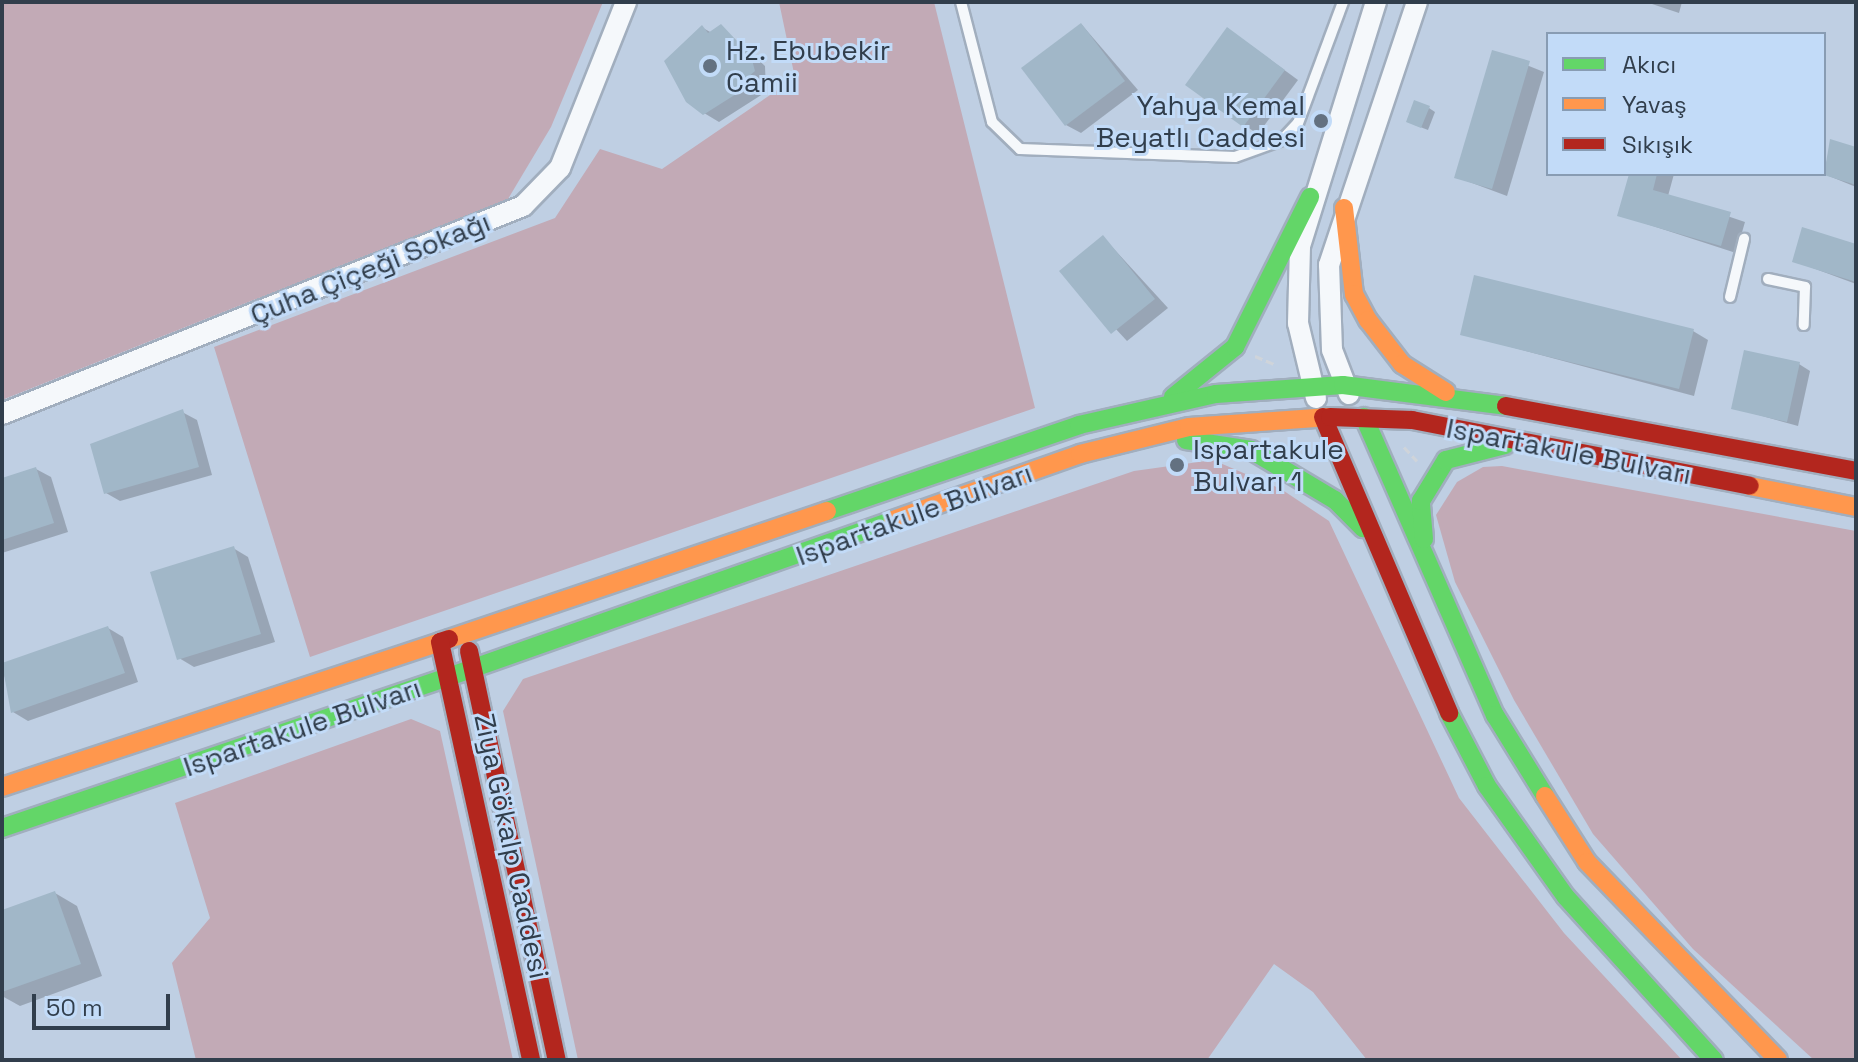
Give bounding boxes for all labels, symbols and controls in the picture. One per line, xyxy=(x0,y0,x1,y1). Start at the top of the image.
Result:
legend xyxy=(1546,32,1826,176)
place label: Hz. Ebubekir Camii xyxy=(726,33,891,99)
text: Akıcı xyxy=(1622,49,1676,80)
marker: Hz. Ebubekir Camii xyxy=(701,57,719,75)
place label: Yahya Kemal Beyatlı Caddesi xyxy=(1096,88,1305,154)
text: Yavaş xyxy=(1622,89,1687,120)
marker: Yahya Kemal Beyatlı Caddesi xyxy=(1312,112,1330,130)
text: Sıkışık xyxy=(1622,129,1693,160)
street label: Çuha Çiçeği Sokağı xyxy=(245,205,495,331)
street label: Ispartakule Bulvarı xyxy=(1444,411,1694,491)
place label: Ispartakule Bulvarı 1 xyxy=(1193,432,1344,498)
street label: Ispartakule Bulvarı xyxy=(791,456,1037,572)
marker: Ispartakule Bulvarı 1 xyxy=(1168,456,1186,474)
street label: Ispartakule Bulvarı xyxy=(179,671,425,783)
street label: Ziya Gökalp Caddesi xyxy=(467,710,557,982)
scale bar xyxy=(36,978,174,1028)
text: 50 m xyxy=(46,992,103,1023)

